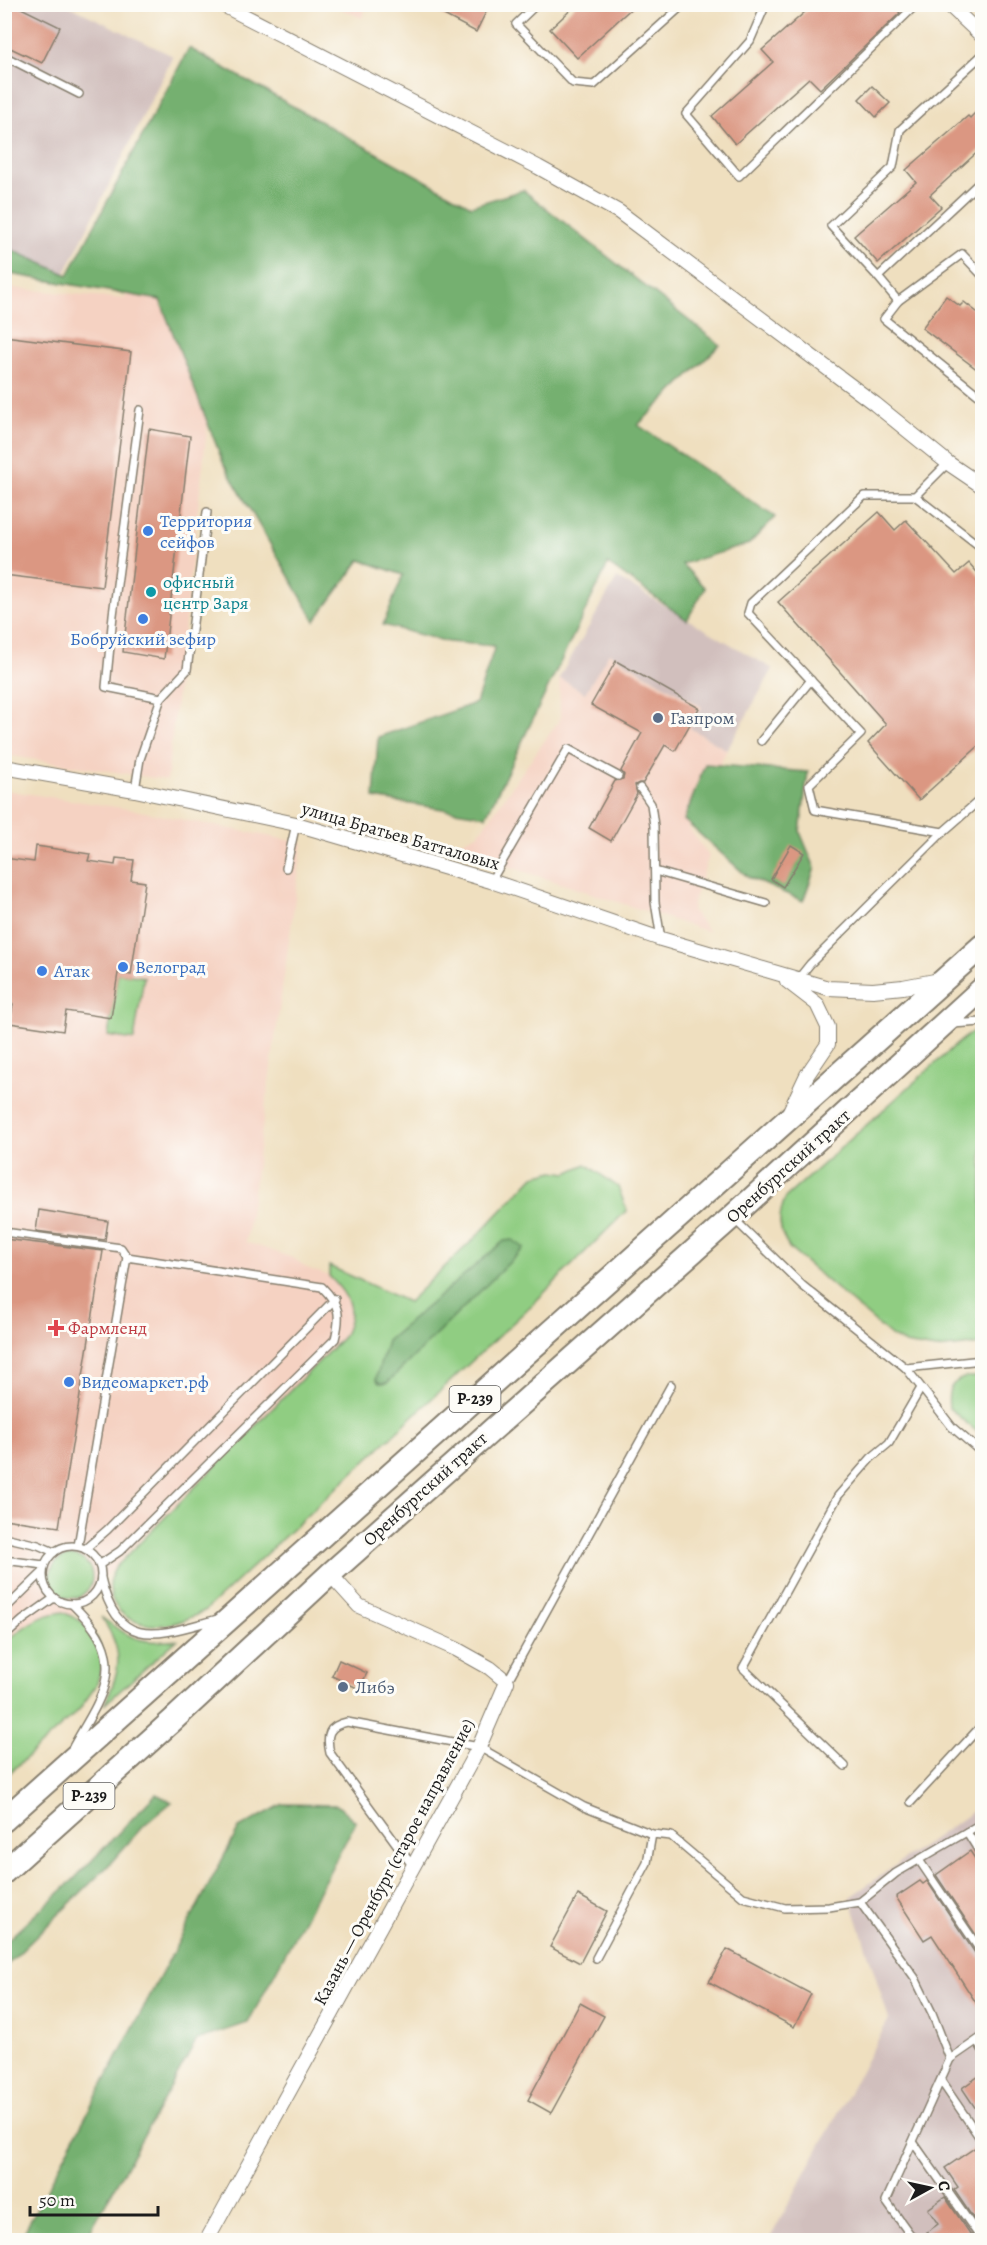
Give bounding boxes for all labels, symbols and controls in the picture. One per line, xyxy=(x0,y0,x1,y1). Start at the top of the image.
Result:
place label: Территория сейфов xyxy=(160,509,252,554)
marker: Территория сейфов xyxy=(141,524,155,538)
place label: офисный центр Заря xyxy=(163,570,248,615)
marker: офисный центр Заря xyxy=(144,585,158,599)
marker: Бобруйский зефир xyxy=(136,612,150,626)
place label: Бобруйский зефир xyxy=(70,627,216,651)
place label: Газпром xyxy=(670,706,735,730)
marker: Газпром xyxy=(651,711,665,725)
street label: улица Братьев Батталовых xyxy=(298,796,503,876)
place label: Велоград xyxy=(135,955,206,979)
place label: Атак xyxy=(53,959,90,983)
marker: Велоград xyxy=(116,960,130,974)
marker: Атак xyxy=(35,964,49,978)
street label: Оренбургский тракт xyxy=(721,1104,855,1228)
place label: Фармленд xyxy=(68,1316,147,1340)
marker: Фармленд xyxy=(49,1321,63,1335)
place label: Видеомаркет.рф xyxy=(81,1370,209,1394)
marker: Видеомаркет.рф xyxy=(62,1375,76,1389)
road number: Р-239 xyxy=(450,1386,500,1412)
street label: Оренбургский тракт xyxy=(358,1427,492,1551)
place label: Либэ xyxy=(355,1675,395,1699)
marker: Либэ xyxy=(336,1680,350,1694)
street label: Казань — Оренбург (старое направление) xyxy=(308,1714,480,2010)
road number: Р-239 xyxy=(64,1783,115,1809)
north arrow xyxy=(900,2158,960,2218)
scale bar xyxy=(30,2179,158,2217)
text: С xyxy=(932,2180,955,2193)
text: 50 m xyxy=(39,2188,75,2212)

